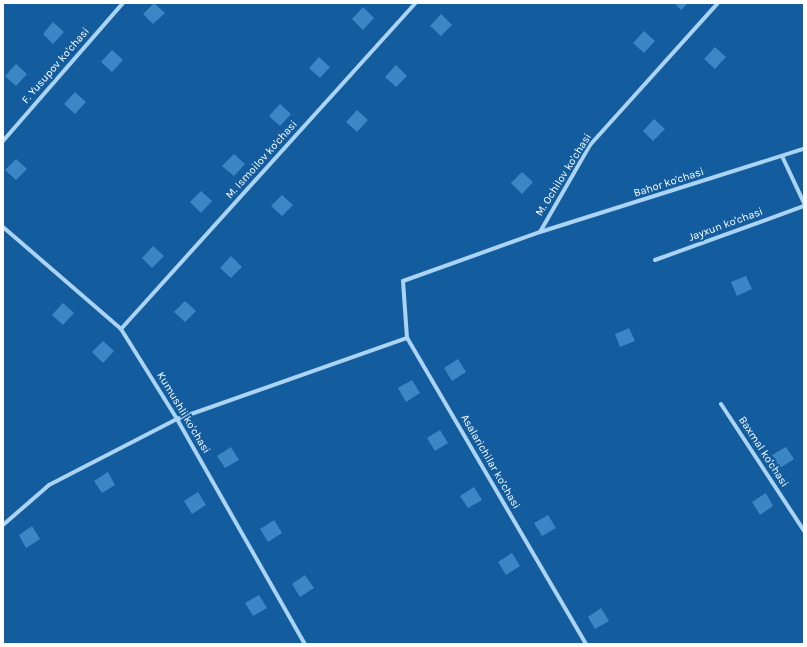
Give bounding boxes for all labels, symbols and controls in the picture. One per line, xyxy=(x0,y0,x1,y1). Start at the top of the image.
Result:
street label: F. Yusupov ko'chasi xyxy=(19,25,93,107)
street label: M. Ismoilov ko'chasi xyxy=(223,118,301,202)
street label: M. Ochilov ko'chasi xyxy=(533,131,595,219)
street label: Bahor ko'chasi xyxy=(632,165,706,201)
street label: Jayxun ko'chasi xyxy=(687,205,765,245)
street label: Kumushli ko'chasi xyxy=(153,370,213,456)
street label: Asalarichilar ko'chasi xyxy=(458,412,522,512)
street label: Baxmal ko'chasi xyxy=(735,414,791,490)

